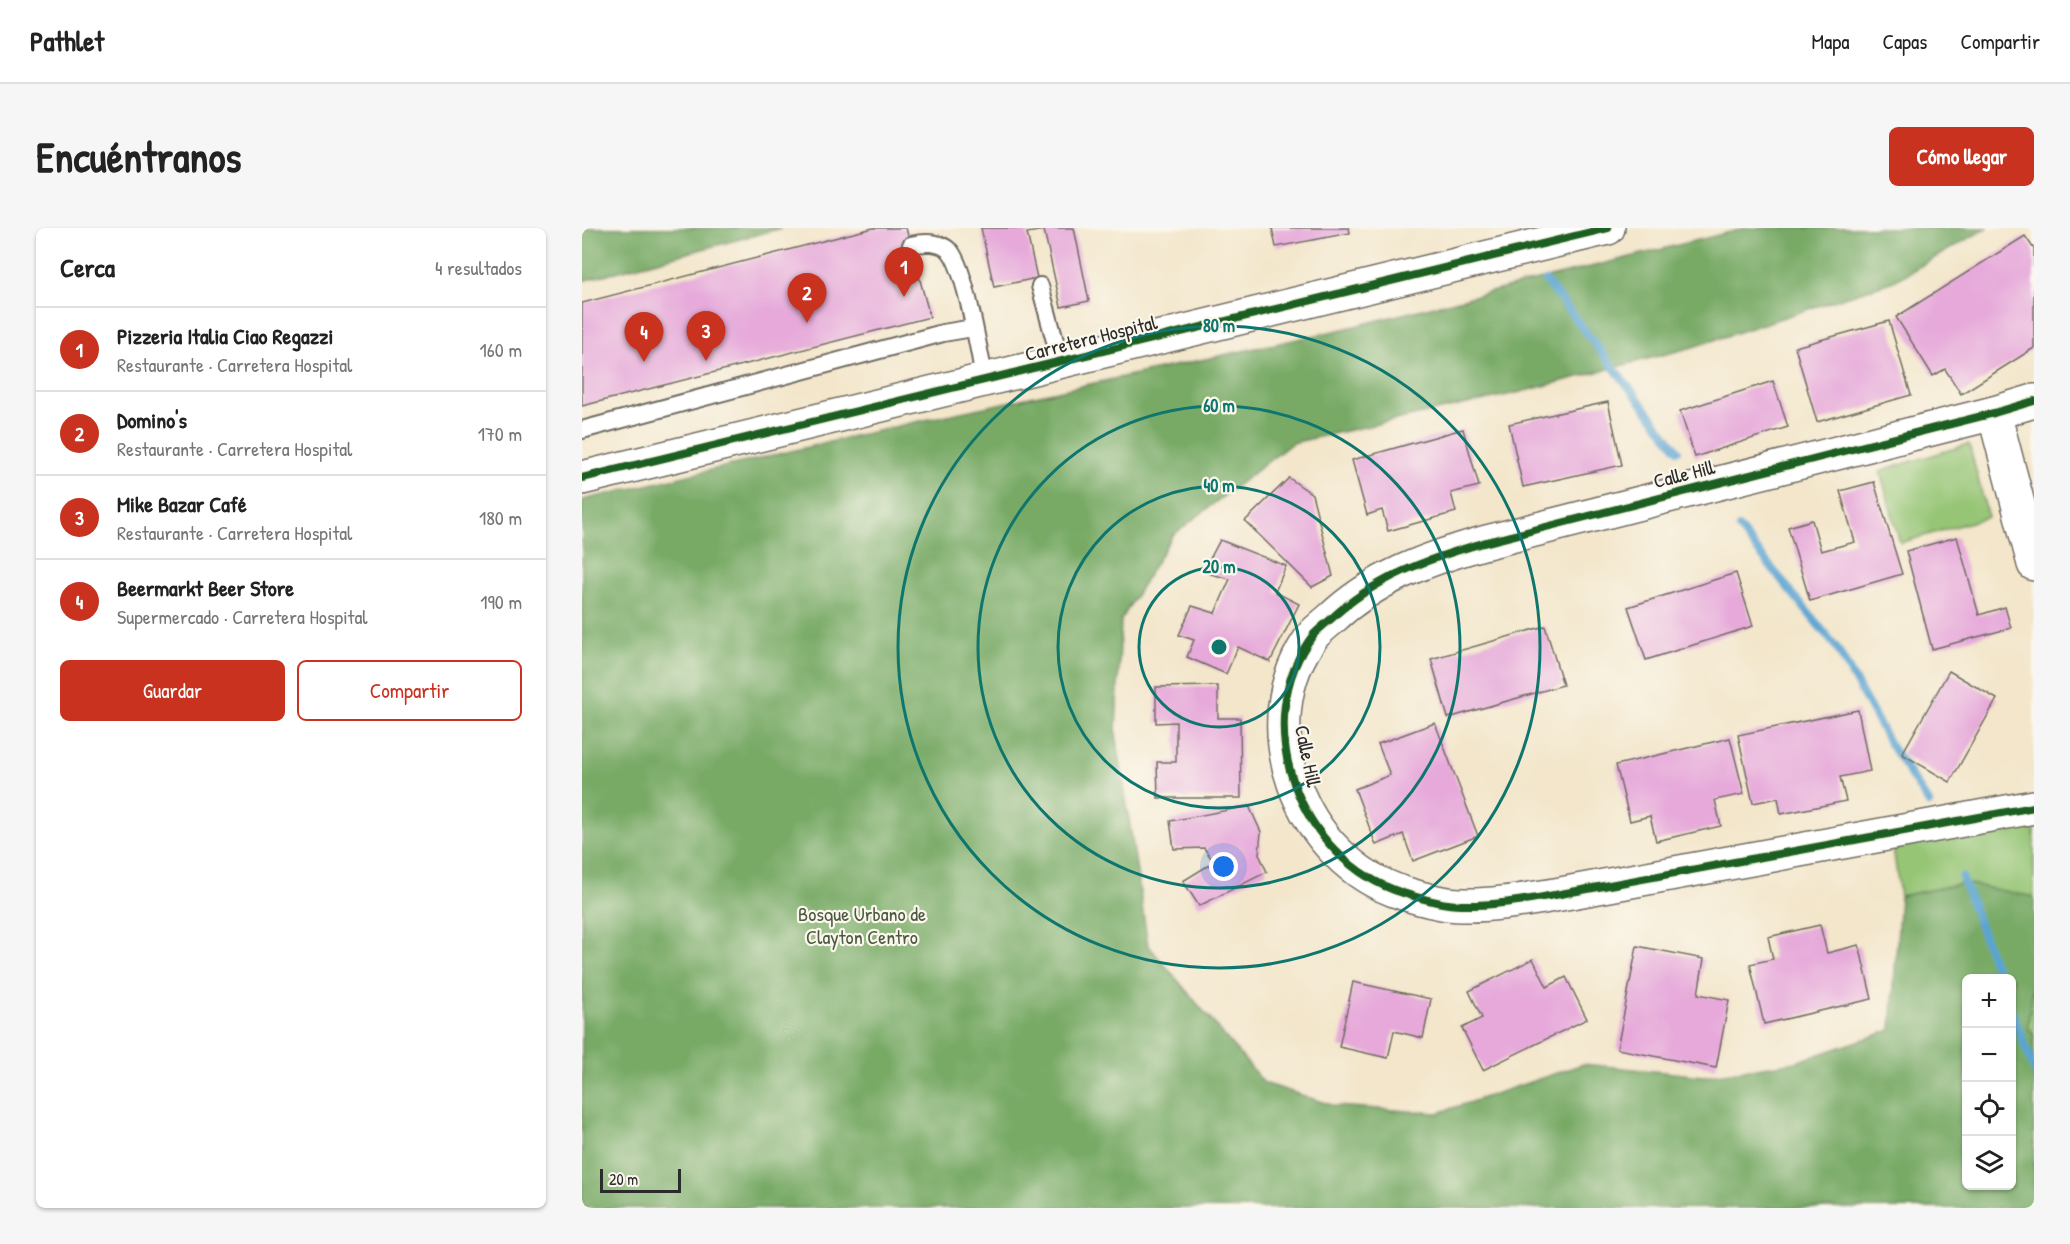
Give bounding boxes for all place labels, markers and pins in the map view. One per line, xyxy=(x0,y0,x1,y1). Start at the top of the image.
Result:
pin: 1 xyxy=(884,248,924,297)
pin: 2 xyxy=(788,274,826,323)
pin: 4 xyxy=(624,312,664,362)
pin: 3 xyxy=(686,312,726,361)
centre of rings xyxy=(1209,637,1229,657)

